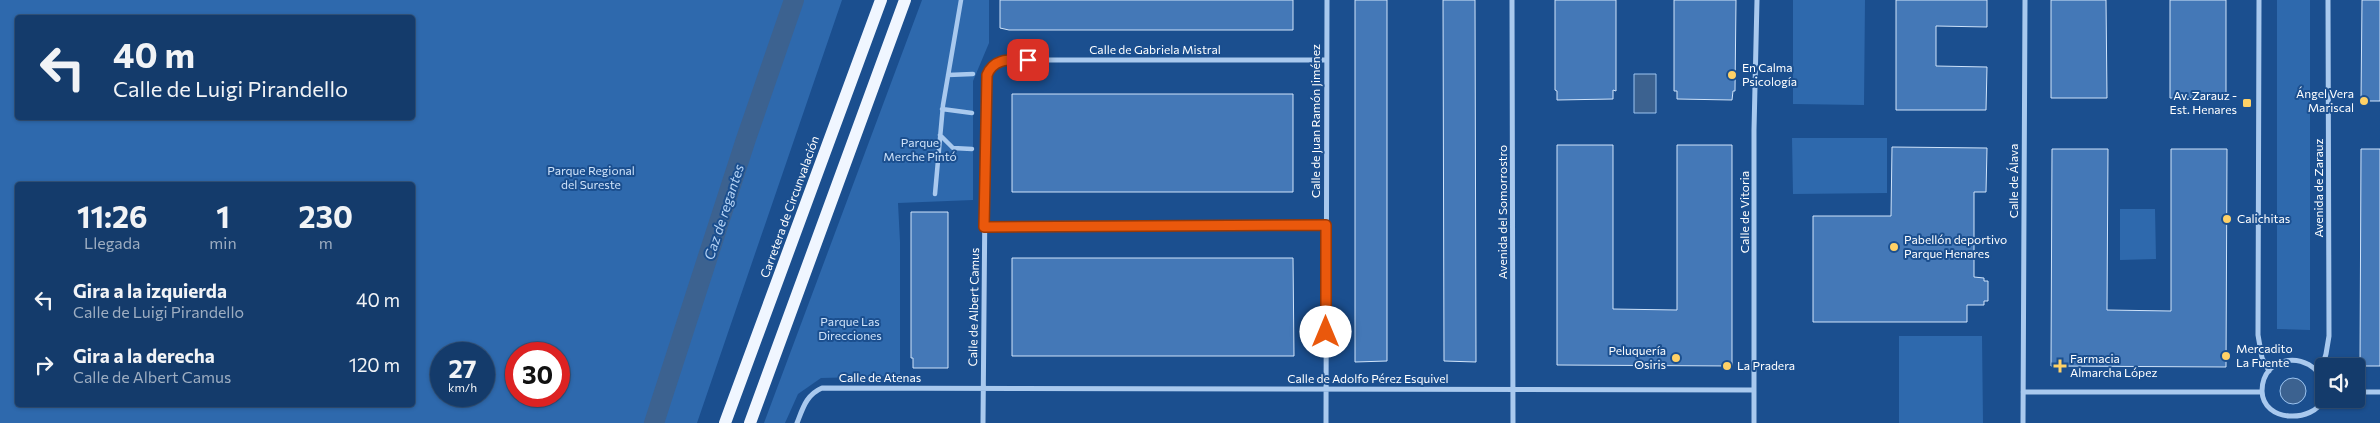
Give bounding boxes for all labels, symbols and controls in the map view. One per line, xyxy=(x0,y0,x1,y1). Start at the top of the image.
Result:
text: 40 m xyxy=(113,32,195,75)
icon: left xyxy=(30,35,95,100)
pin xyxy=(1007,39,1049,81)
street label: Calle de Gabriela Mistral xyxy=(1089,42,1221,56)
street label: Calle de Juan Ramón Jiménez xyxy=(1308,44,1323,198)
icon: arrive xyxy=(1014,46,1042,74)
place label: En Calma Psicología xyxy=(1742,60,1797,88)
marker: En Calma Psicología xyxy=(1726,69,1738,81)
text: Calle de Luigi Pirandello xyxy=(113,75,348,102)
place label: Ángel Vera Mariscal xyxy=(2296,86,2354,114)
place label: Av. Zarauz - Est. Henares xyxy=(2170,88,2237,116)
marker: Ángel Vera Mariscal xyxy=(2358,95,2370,107)
marker: Av. Zarauz - Est. Henares xyxy=(2241,97,2253,109)
street label: Carretera de Circunvalación xyxy=(757,134,821,280)
park label: Parque Merche Pintó xyxy=(883,135,957,163)
street label: Avenida de Zarauz xyxy=(2311,138,2325,238)
street label: Calle de Álava xyxy=(2006,144,2020,218)
street label: Avenida del Somorrostro xyxy=(1495,145,1509,279)
water label: Caz de regantes xyxy=(700,162,747,262)
park label: Parque Regional del Sureste xyxy=(547,163,635,191)
street label: Calle de Vitoria xyxy=(1737,171,1751,253)
text: 11:26 xyxy=(77,197,147,234)
text: 1 xyxy=(216,197,230,234)
text: 230 xyxy=(299,197,353,234)
place label: Calichitas xyxy=(2237,211,2290,225)
marker: Calichitas xyxy=(2221,213,2233,225)
place label: Pabellón deportivo Parque Henares xyxy=(1904,232,2007,260)
text: Llegada xyxy=(84,233,140,252)
text: min xyxy=(209,233,237,252)
text: m xyxy=(319,233,333,252)
marker: Pabellón deportivo Parque Henares xyxy=(1888,241,1900,253)
street label: Calle de Albert Camus xyxy=(965,248,981,366)
text: Gira a la izquierda xyxy=(73,279,227,302)
icon: left xyxy=(30,286,58,314)
text: 40 m xyxy=(356,288,400,311)
text: Calle de Luigi Pirandello xyxy=(73,302,244,321)
position arrow xyxy=(1299,305,1351,357)
park label: Parque Las Direcciones xyxy=(818,314,882,342)
place label: Mercadito La Fuente xyxy=(2236,341,2293,369)
speed limit sign: 30 xyxy=(505,342,570,407)
place label: Peluquería Osiris xyxy=(1608,343,1666,371)
text: Gira a la derecha xyxy=(73,344,215,367)
marker: Mercadito La Fuente xyxy=(2220,350,2232,362)
icon: right xyxy=(30,351,58,379)
place label: Farmacia Almarcha López xyxy=(2070,351,2158,379)
marker: Peluquería Osiris xyxy=(1670,352,1682,364)
text: 120 m xyxy=(349,353,400,376)
text: 27 xyxy=(449,353,476,383)
place label: La Pradera xyxy=(1737,358,1795,372)
map controls xyxy=(2315,358,2365,408)
button: sound xyxy=(2315,358,2365,408)
marker: La Pradera xyxy=(1721,360,1733,372)
marker: Farmacia Almarcha López xyxy=(2054,360,2066,372)
text: Calle de Albert Camus xyxy=(73,367,231,386)
street label: Calle de Atenas xyxy=(839,370,921,384)
street label: Calle de Adolfo Pérez Esquivel xyxy=(1287,371,1449,385)
text: km/h xyxy=(448,380,477,394)

